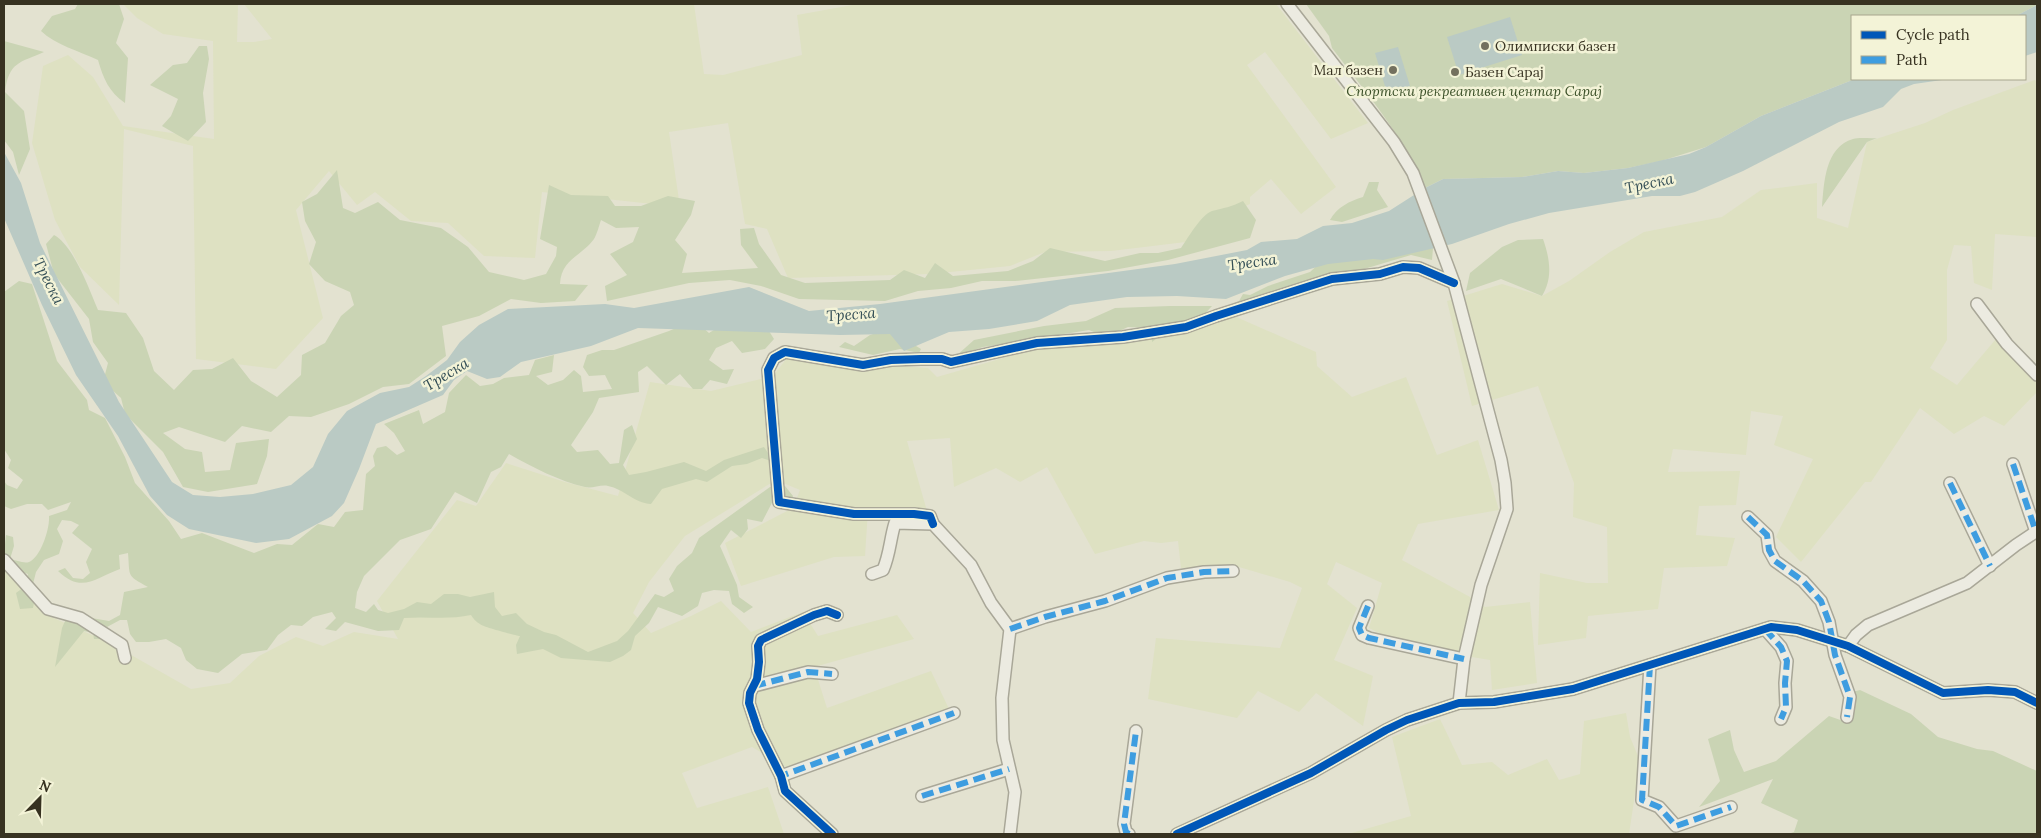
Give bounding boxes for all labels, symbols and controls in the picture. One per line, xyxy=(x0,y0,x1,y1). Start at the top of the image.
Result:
legend xyxy=(1851,15,2026,80)
text: Cycle path xyxy=(1896,25,1970,44)
place label: Олимписки базен xyxy=(1495,37,1616,55)
marker: Олимписки базен xyxy=(1479,40,1491,52)
text: Path xyxy=(1896,50,1927,69)
place label: Мал базен xyxy=(1313,61,1383,79)
place label: Базен Сарај xyxy=(1465,63,1544,81)
marker: Мал базен xyxy=(1387,64,1399,76)
marker: Базен Сарај xyxy=(1449,66,1461,78)
park label: Спортски рекреативен центар Сарај xyxy=(1346,82,1602,100)
water label: Треска xyxy=(1623,168,1676,197)
water label: Треска xyxy=(1226,249,1278,275)
water label: Треска xyxy=(29,255,69,308)
water label: Треска xyxy=(826,303,877,325)
water label: Треска xyxy=(420,353,473,395)
north arrow xyxy=(15,773,65,823)
text: N xyxy=(37,776,54,797)

